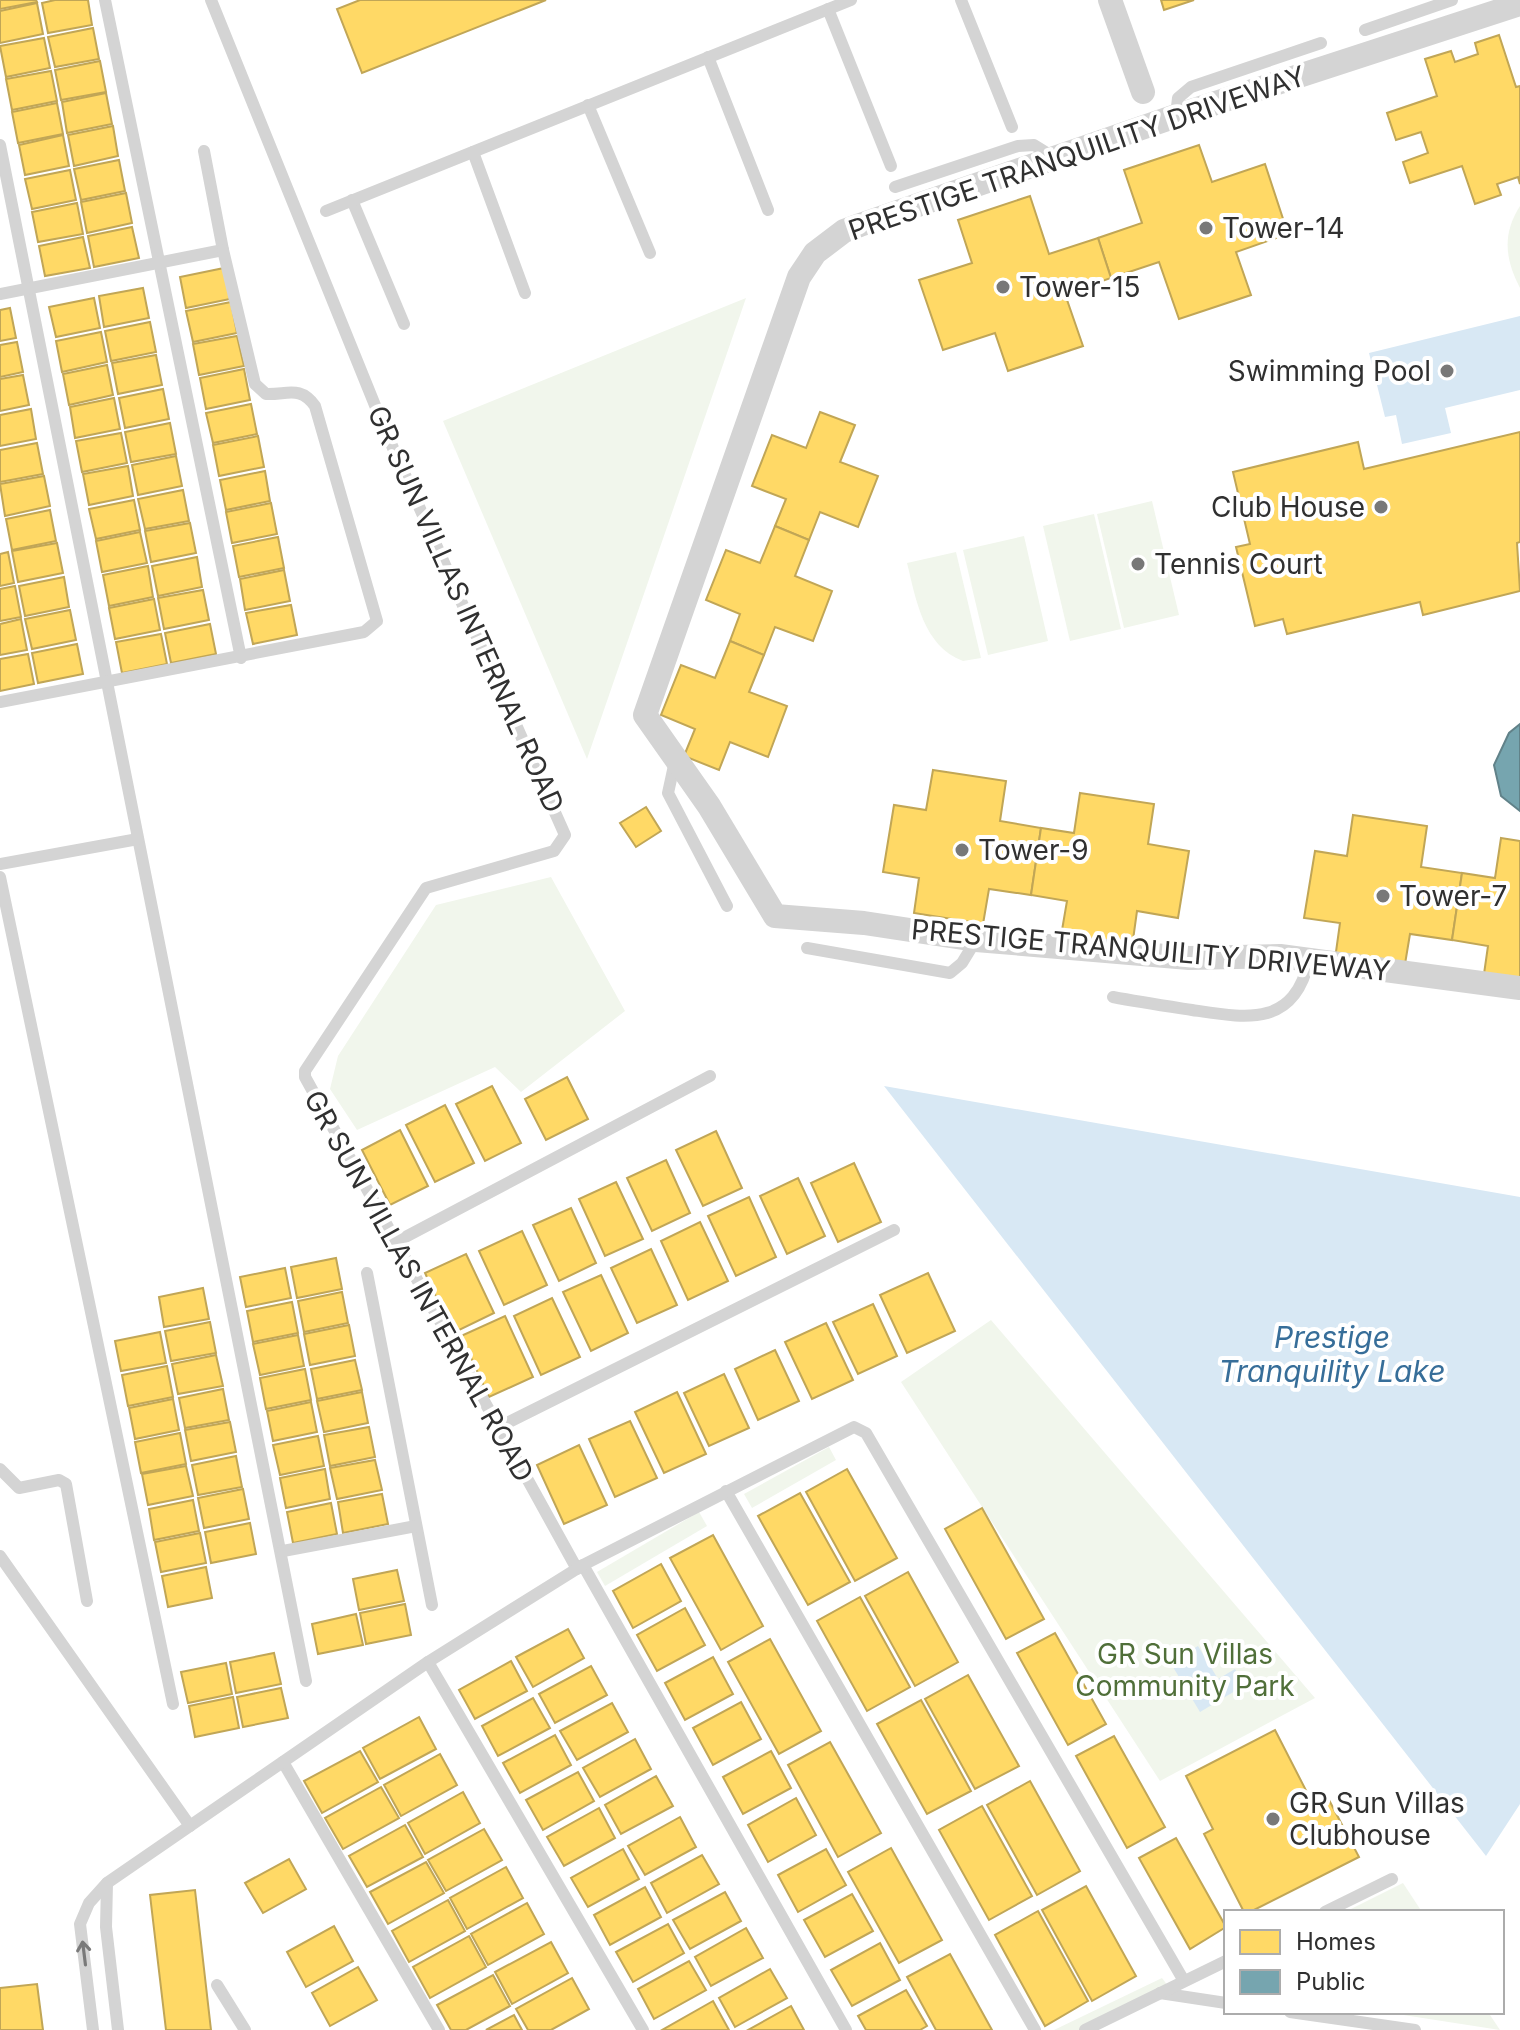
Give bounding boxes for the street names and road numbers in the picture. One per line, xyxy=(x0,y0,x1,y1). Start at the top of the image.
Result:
street label: PRESTIGE TRANQUILITY DRIVEWAY xyxy=(844,59,1310,247)
street label: GR SUN VILLAS INTERNAL ROAD xyxy=(361,400,571,818)
street label: PRESTIGE TRANQUILITY DRIVEWAY xyxy=(910,912,1392,988)
street label: GR SUN VILLAS INTERNAL ROAD xyxy=(297,1085,541,1487)

